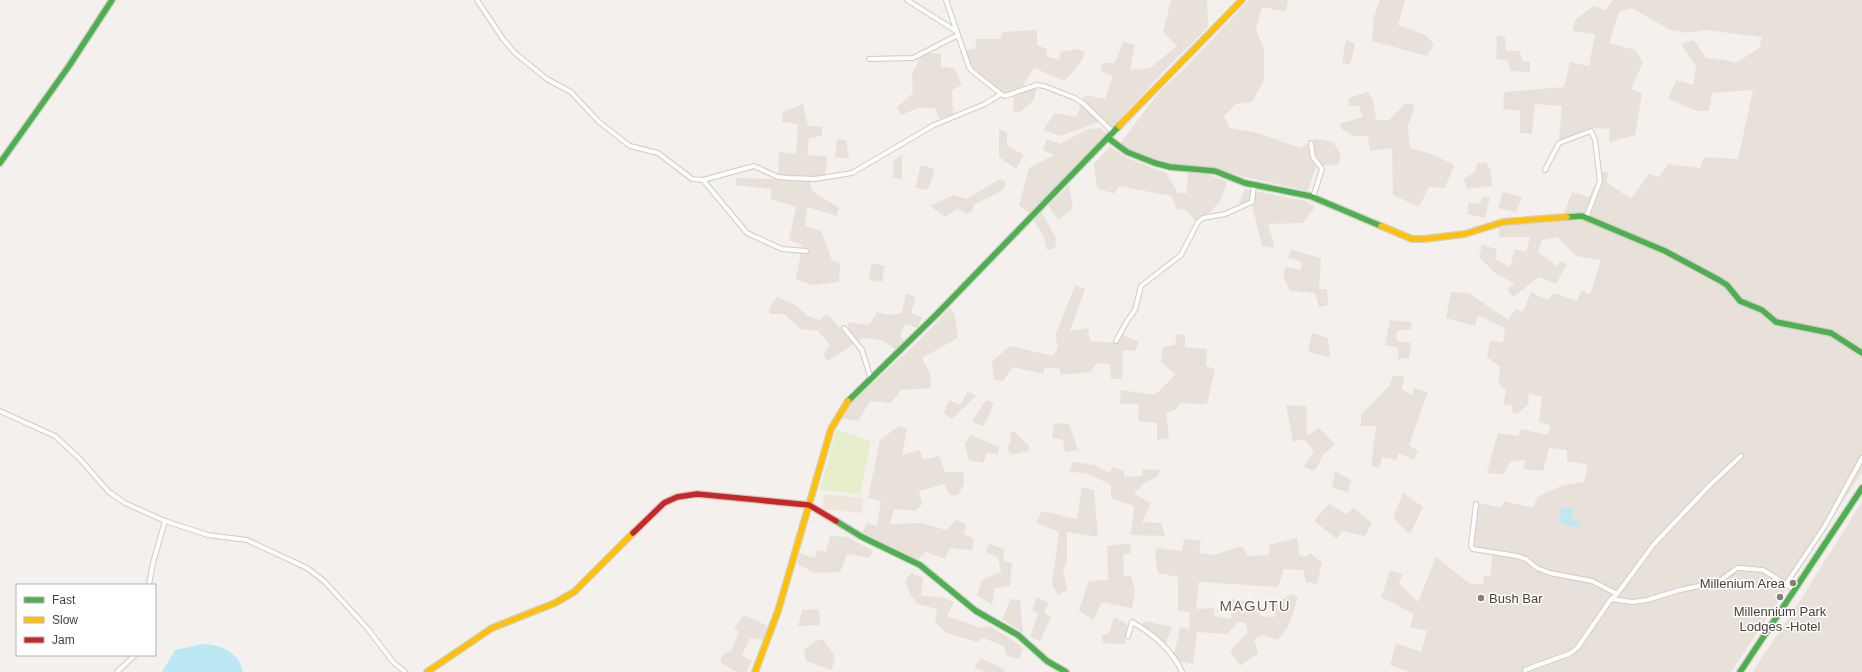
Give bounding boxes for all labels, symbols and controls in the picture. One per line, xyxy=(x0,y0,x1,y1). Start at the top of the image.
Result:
place label: Millenium Area xyxy=(1700,576,1786,591)
marker: Millenium Area xyxy=(1788,578,1798,588)
legend xyxy=(16,584,156,656)
place label: Bush Bar xyxy=(1489,591,1543,606)
marker: Millennium Park Lodges -Hotel xyxy=(1775,592,1785,602)
text: Fast xyxy=(52,593,76,607)
marker: Bush Bar xyxy=(1476,593,1486,603)
district label: MAGUTU xyxy=(1220,597,1291,614)
place label: Millennium Park Lodges -Hotel xyxy=(1734,604,1827,634)
text: Slow xyxy=(52,613,78,627)
text: Jam xyxy=(52,633,75,647)

